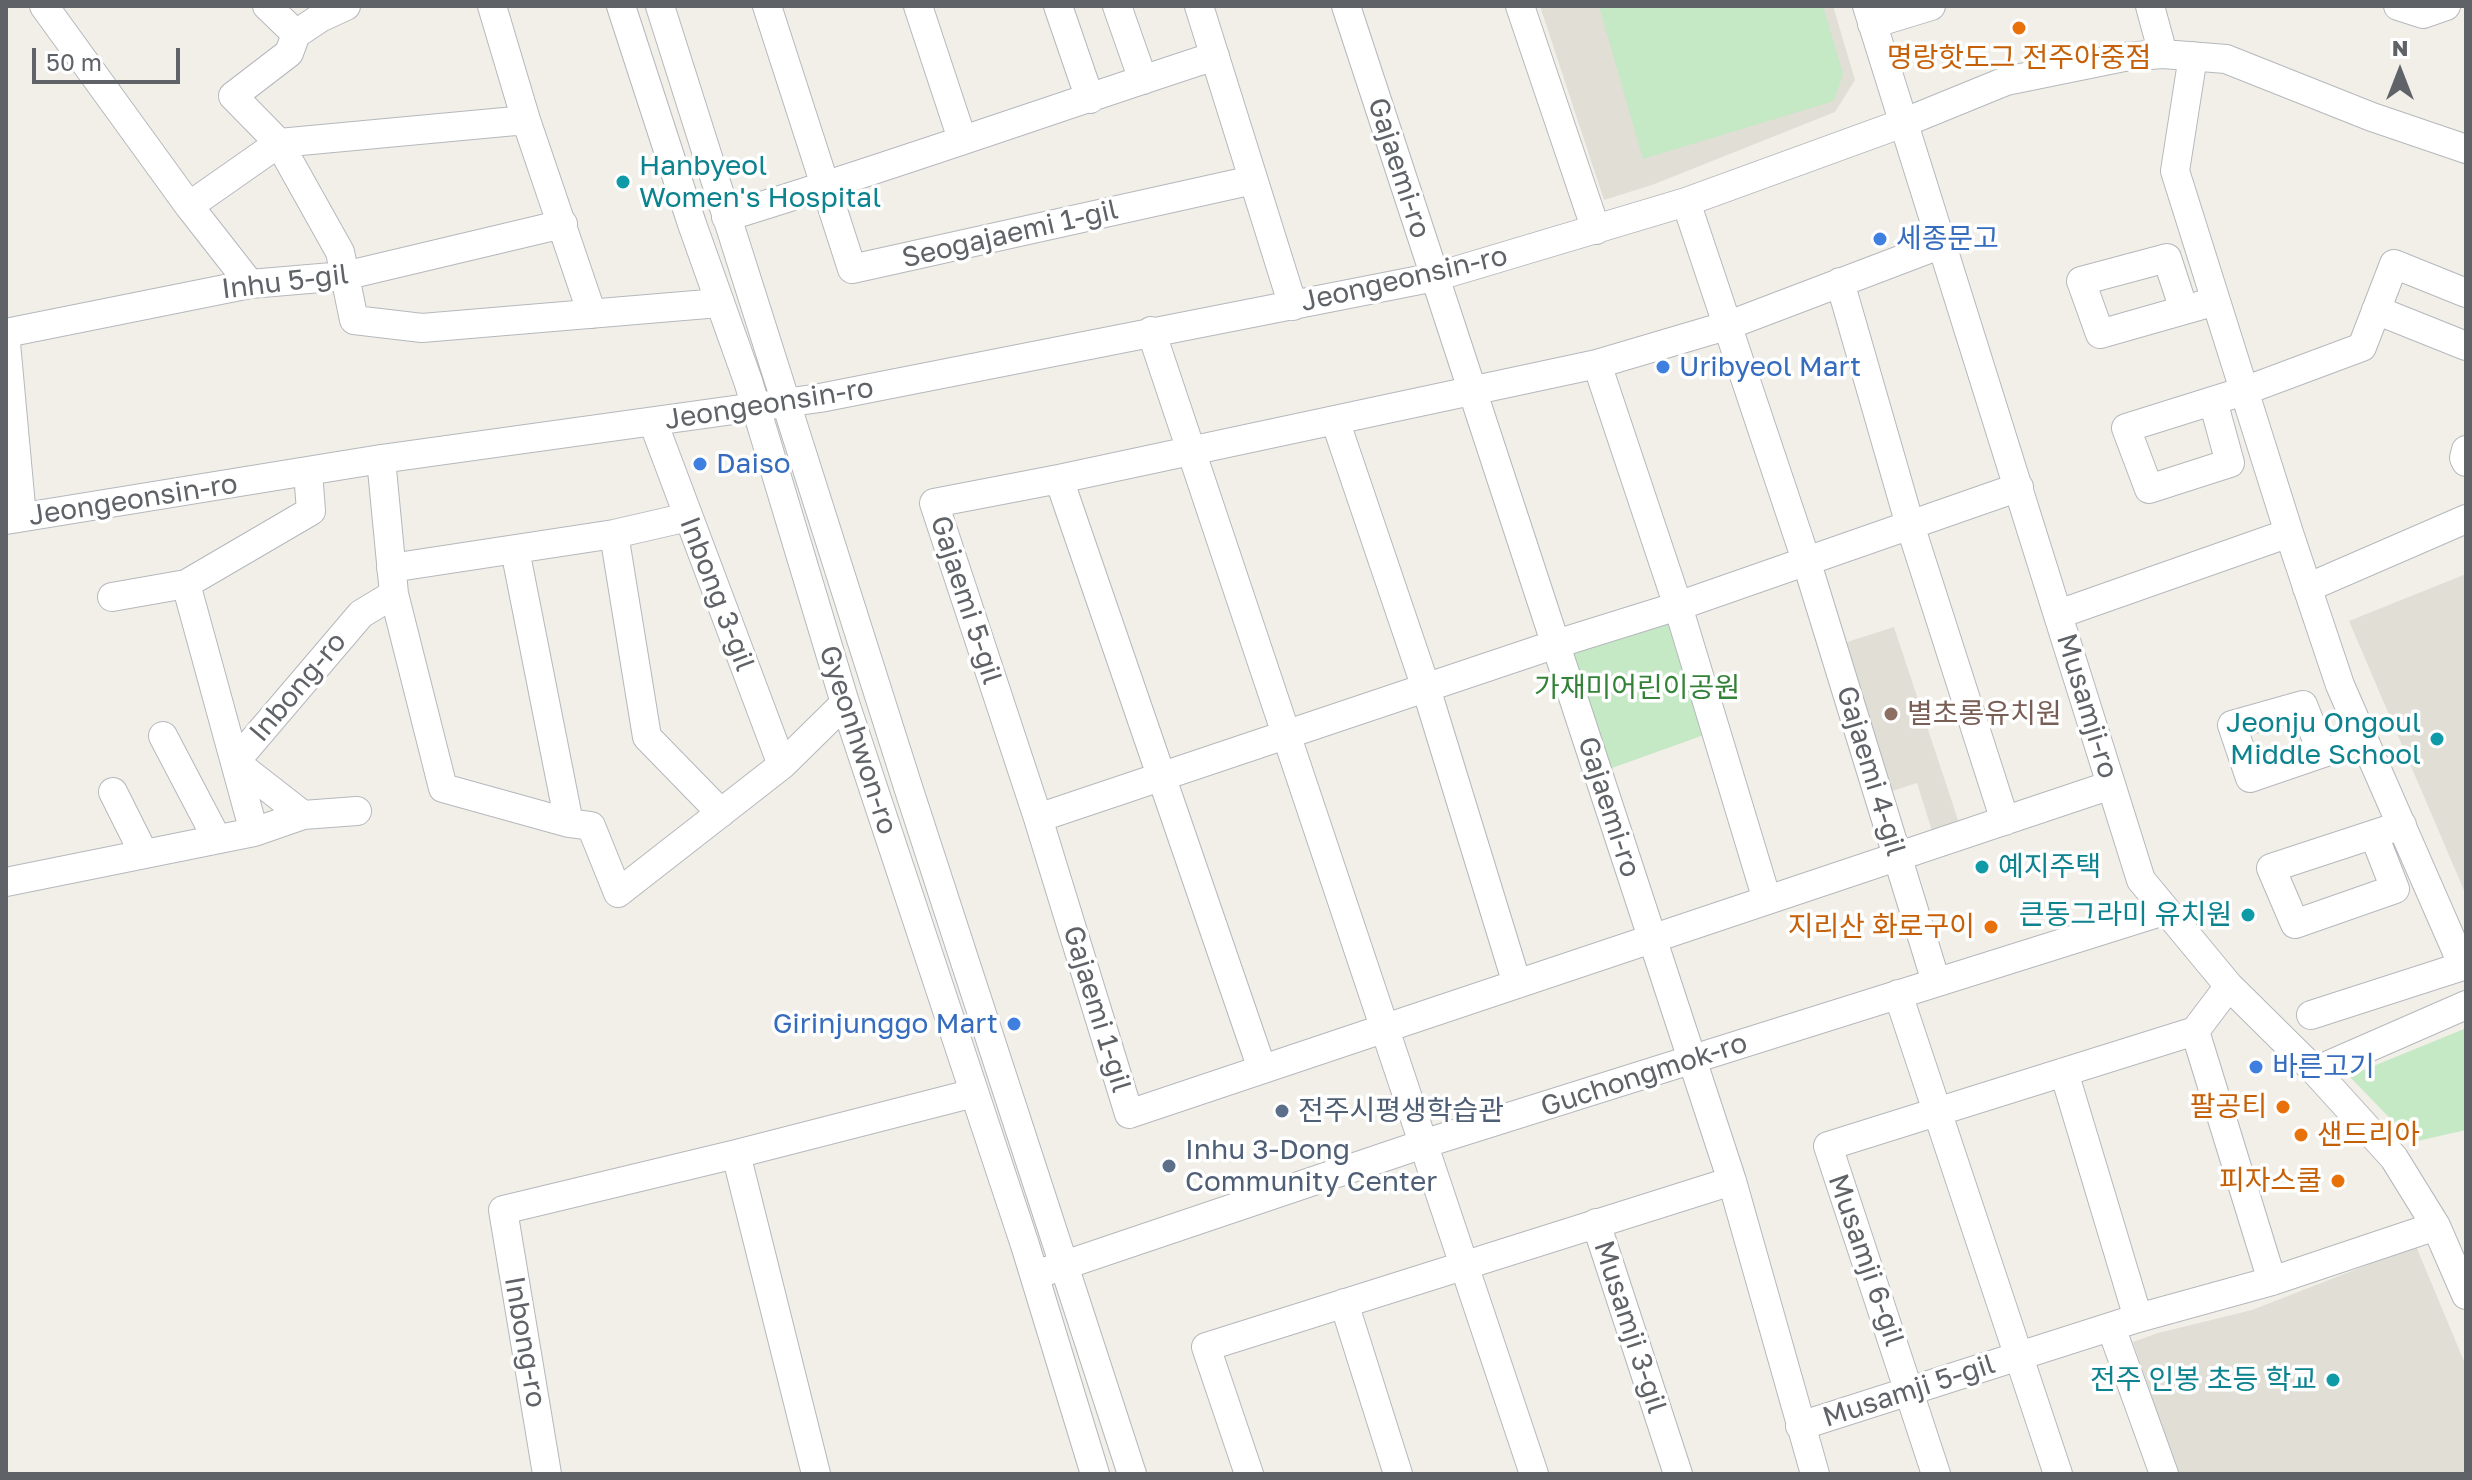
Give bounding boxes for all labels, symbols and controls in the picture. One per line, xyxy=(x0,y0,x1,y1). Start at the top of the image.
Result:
marker: 명랑핫도그 전주아중점 xyxy=(2010,19,2028,37)
scale bar xyxy=(36,32,184,82)
north arrow xyxy=(2360,32,2440,112)
text: N xyxy=(2392,34,2408,61)
place label: 명랑핫도그 전주아중점 xyxy=(1887,41,2151,75)
text: 50 m xyxy=(46,47,102,76)
street label: Gajaemi-ro xyxy=(1361,94,1437,242)
place label: Hanbyeol Women's Hospital xyxy=(639,149,881,215)
marker: Hanbyeol Women's Hospital xyxy=(614,173,632,191)
street label: Seogajaemi 1-gil xyxy=(899,193,1121,275)
place label: 세종문고 xyxy=(1896,222,1999,256)
marker: 세종문고 xyxy=(1871,230,1889,248)
street label: Jeongeonsin-ro xyxy=(1297,239,1511,319)
street label: Inhu 5-gil xyxy=(220,258,350,306)
place label: Uribyeol Mart xyxy=(1679,350,1861,384)
marker: Uribyeol Mart xyxy=(1654,358,1672,376)
street label: Jeongeonsin-ro xyxy=(662,371,876,437)
place label: Daiso xyxy=(716,447,791,481)
marker: Daiso xyxy=(691,455,709,473)
street label: Jeongeonsin-ro xyxy=(26,467,240,533)
street label: Inbong 3-gil xyxy=(672,512,762,676)
street label: Gajaemi 5-gil xyxy=(923,512,1009,688)
street label: Inbong-ro xyxy=(243,625,353,749)
street label: Musamji-ro xyxy=(2049,630,2125,782)
street label: Gyeonhwon-ro xyxy=(812,641,904,839)
park label: 가재미어린이공원 xyxy=(1534,671,1740,705)
street label: Gajaemi 4-gil xyxy=(1829,682,1913,860)
place label: 별초롱유치원 xyxy=(1907,697,2062,731)
marker: 별초롱유치원 xyxy=(1882,705,1900,723)
place label: Jeonju Ongoul Middle School xyxy=(2226,706,2421,772)
marker: Jeonju Ongoul Middle School xyxy=(2428,730,2446,748)
street label: Gajaemi-ro xyxy=(1571,733,1647,881)
place label: 예지주택 xyxy=(1998,850,2101,884)
marker: 예지주택 xyxy=(1973,858,1991,876)
place label: 큰동그라미 유치원 xyxy=(2019,898,2232,932)
marker: 큰동그라미 유치원 xyxy=(2239,906,2257,924)
place label: 지리산 화로구이 xyxy=(1788,910,1975,944)
marker: 지리산 화로구이 xyxy=(1982,918,2000,936)
street label: Gajaemi 1-gil xyxy=(1056,922,1138,1096)
place label: Girinjunggo Mart xyxy=(773,1007,998,1041)
marker: Girinjunggo Mart xyxy=(1005,1015,1023,1033)
street label: Guchongmok-ro xyxy=(1537,1026,1751,1124)
place label: 바른고기 xyxy=(2272,1050,2375,1084)
marker: 바른고기 xyxy=(2247,1058,2265,1076)
place label: 팔공티 xyxy=(2190,1090,2267,1124)
place label: 전주시평생학습관 xyxy=(1298,1094,1504,1128)
marker: 팔공티 xyxy=(2274,1098,2292,1116)
marker: 전주시평생학습관 xyxy=(1273,1102,1291,1120)
place label: 샌드리아 xyxy=(2317,1118,2420,1152)
marker: 샌드리아 xyxy=(2292,1126,2310,1144)
place label: Inhu 3-Dong Community Center xyxy=(1185,1133,1437,1199)
marker: Inhu 3-Dong Community Center xyxy=(1160,1157,1178,1175)
place label: 피자스쿨 xyxy=(2219,1164,2322,1198)
street label: Musamji 6-gil xyxy=(1821,1170,1911,1350)
marker: 피자스쿨 xyxy=(2329,1172,2347,1190)
street label: Musamji 3-gil xyxy=(1586,1237,1674,1417)
street label: Inbong-ro xyxy=(497,1274,553,1410)
street label: Musamji 5-gil xyxy=(1819,1347,1999,1435)
place label: 전주 인봉 초등 학교 xyxy=(2090,1363,2317,1397)
marker: 전주 인봉 초등 학교 xyxy=(2324,1371,2342,1389)

